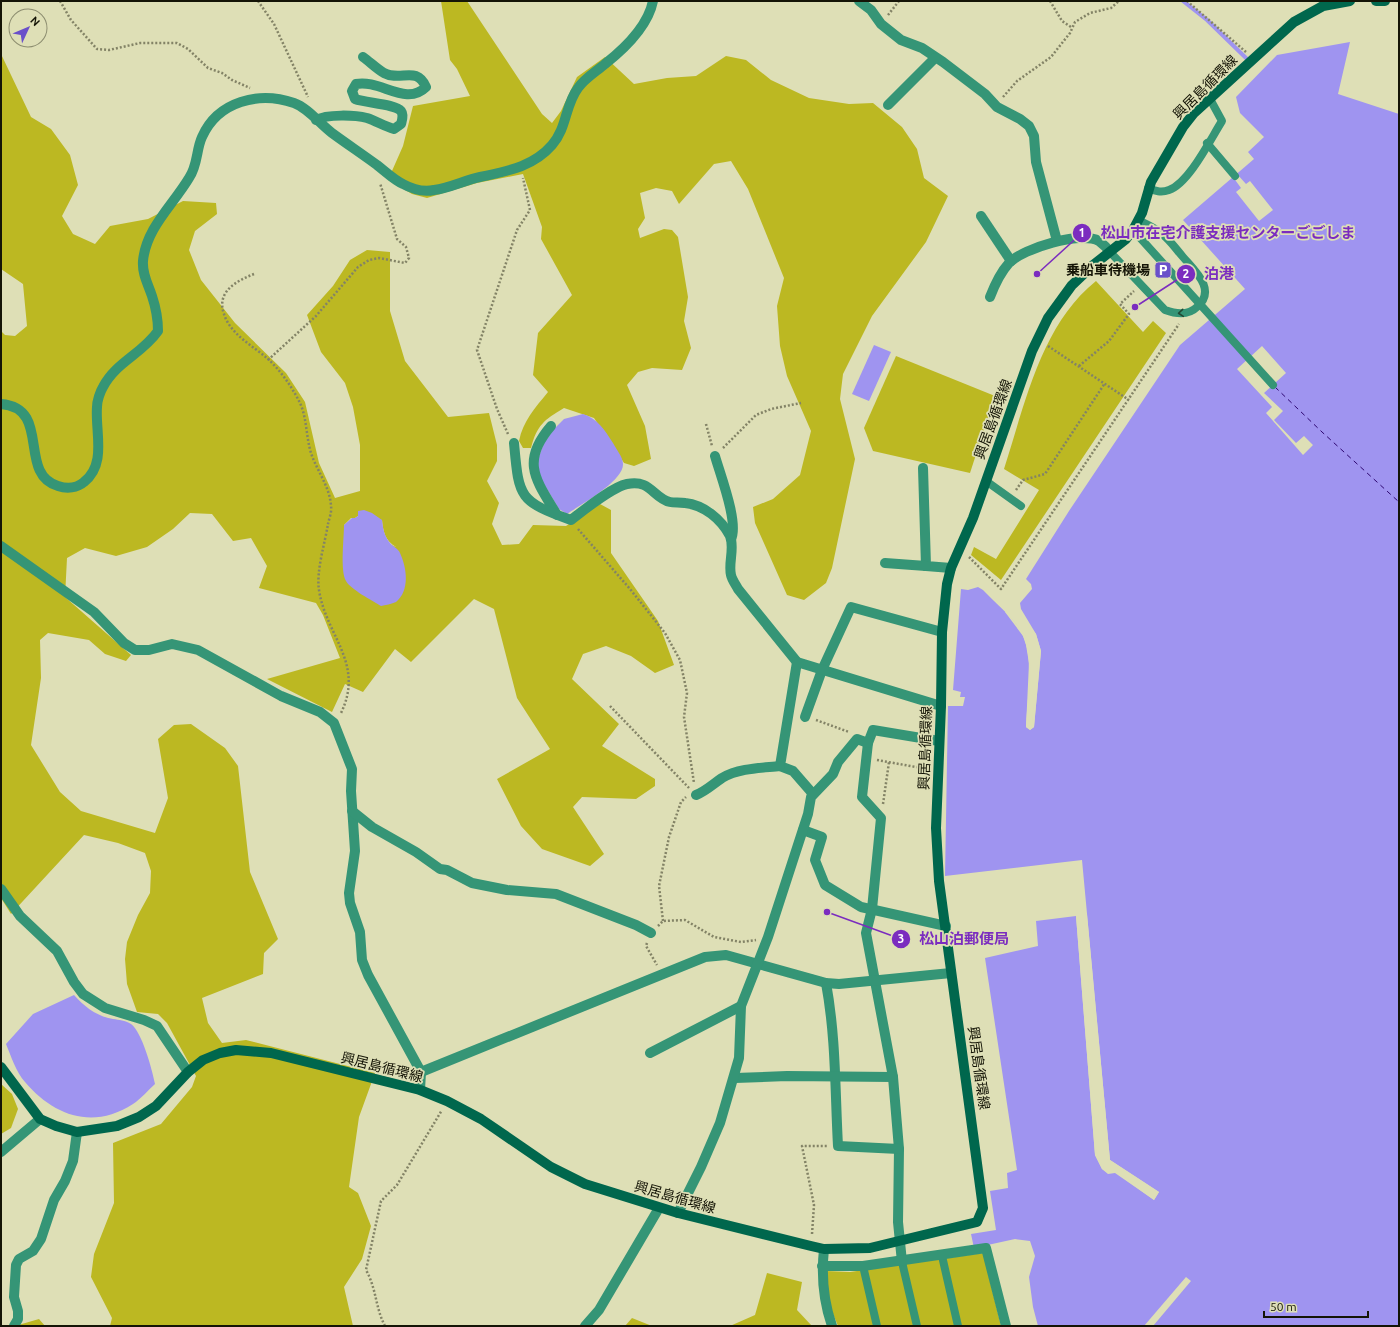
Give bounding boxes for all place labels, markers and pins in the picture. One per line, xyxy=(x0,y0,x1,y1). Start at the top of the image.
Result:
callout: 松山市在宅介護支援センターごごしま xyxy=(1072,220,1363,247)
parking icon: 乗船車待機場 xyxy=(1153,260,1173,280)
callout: 泊港 xyxy=(1176,260,1242,287)
place label: 乗船車待機場 xyxy=(1066,262,1150,278)
callout: 松山泊郵便局 xyxy=(891,926,1017,953)

